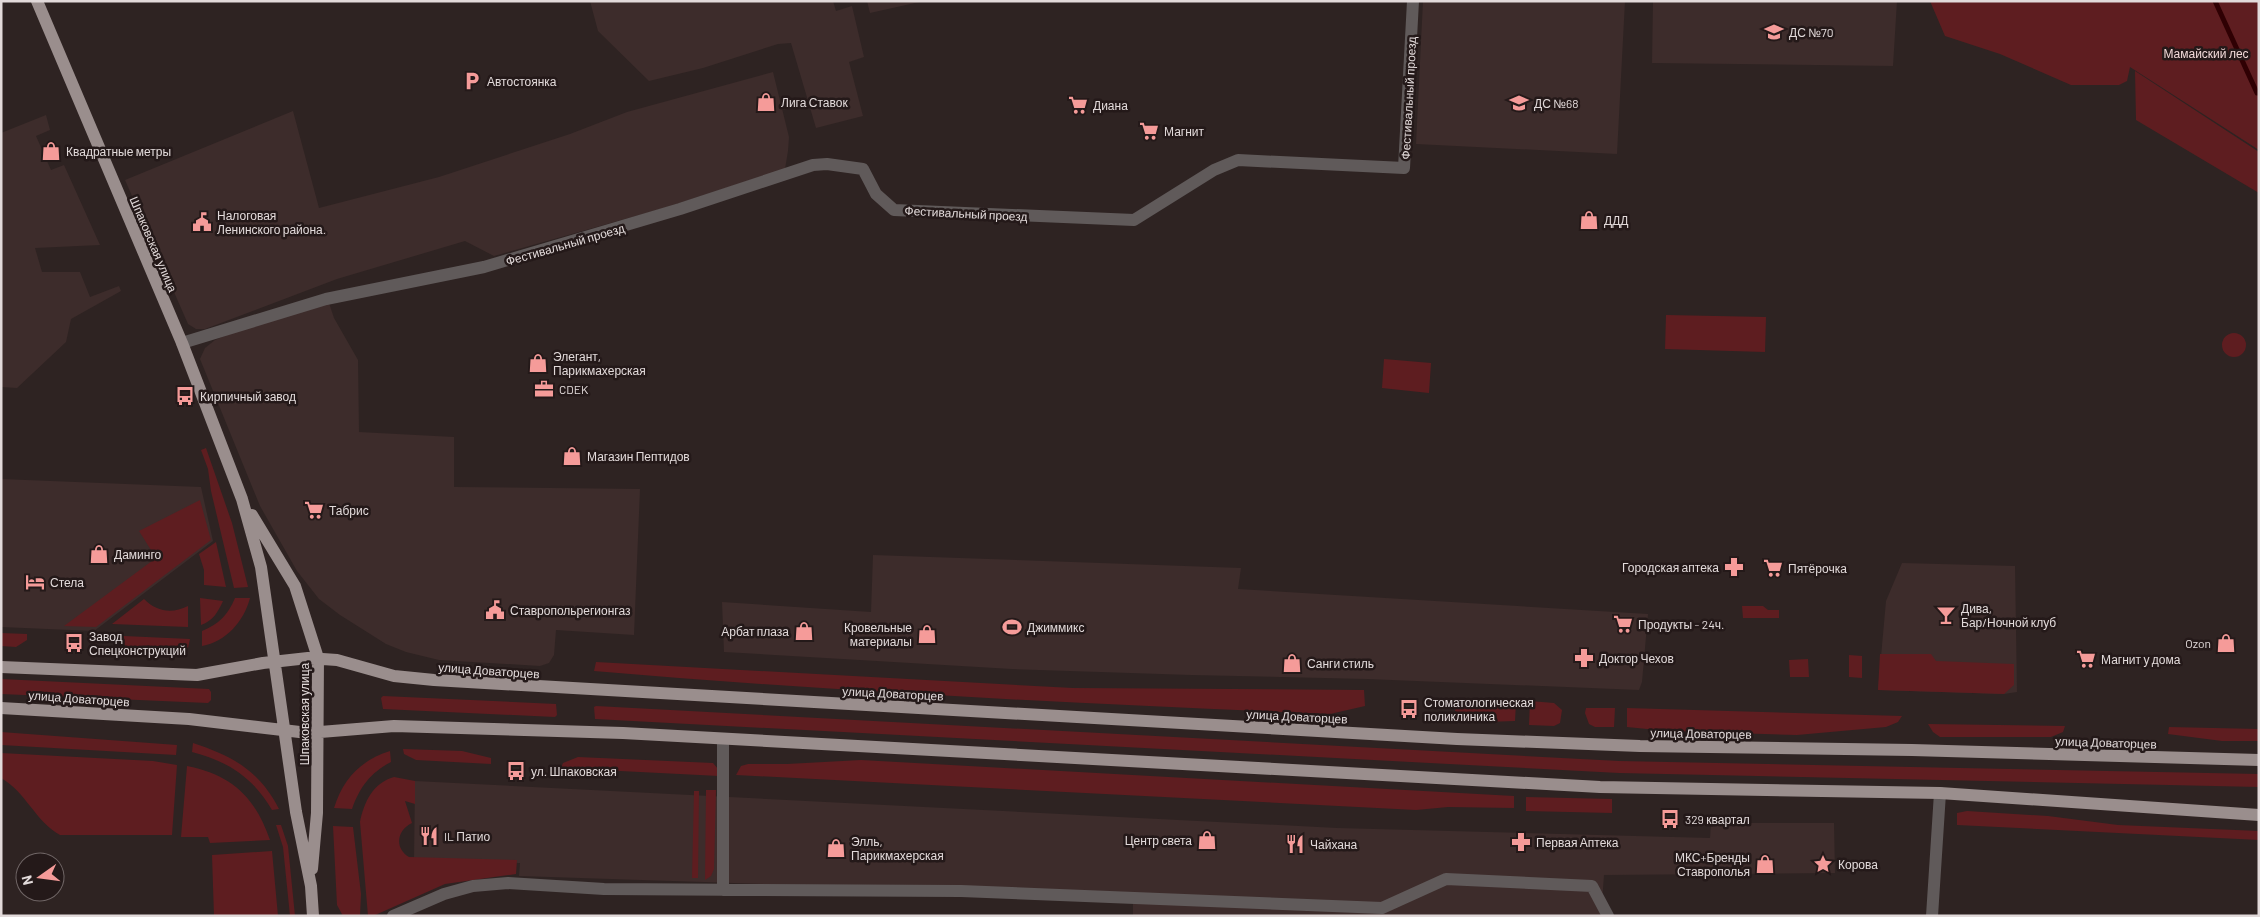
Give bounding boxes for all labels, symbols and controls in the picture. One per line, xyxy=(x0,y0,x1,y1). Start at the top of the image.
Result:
school or university icon: ДС №70 xyxy=(1763,21,1785,43)
place label: ДС №70 xyxy=(1789,25,1834,40)
street label: Фестивальный проезд xyxy=(1398,36,1419,160)
park label: Мамайский лес xyxy=(2163,46,2249,60)
parking icon: Автостоянка xyxy=(461,70,483,92)
place label: Автостоянка xyxy=(487,74,557,88)
shop icon: Лига Ставок xyxy=(755,91,777,113)
school or university icon: ДС №68 xyxy=(1508,92,1530,114)
supermarket icon: Диана xyxy=(1067,94,1089,116)
place label: Лига Ставок xyxy=(781,95,848,109)
place label: ДС №68 xyxy=(1534,96,1579,111)
place label: Диана xyxy=(1093,98,1128,113)
supermarket icon: Магнит xyxy=(1138,120,1160,142)
place label: Магнит xyxy=(1164,124,1205,138)
shop icon: Квадратные метры xyxy=(40,140,62,162)
place label: Квадратные метры xyxy=(66,144,171,159)
street label: Шпаковская улица xyxy=(127,194,181,295)
street label: Фестивальный проезд xyxy=(904,203,1028,224)
place label: Налоговая Ленинского района. xyxy=(217,208,326,237)
shop icon: ДДД xyxy=(1578,209,1600,231)
public building icon: Налоговая Ленинского района. xyxy=(191,211,213,233)
place label: ДДД xyxy=(1604,213,1628,228)
street label: Фестивальный проезд xyxy=(504,220,626,269)
place label: Элегант, Парикмахерская xyxy=(553,349,646,378)
shop icon: Элегант, Парикмахерская xyxy=(527,352,549,374)
office icon: CDEK xyxy=(533,378,555,400)
place label: CDEK xyxy=(559,382,589,396)
bus stop icon: Кирпичный завод xyxy=(174,385,196,407)
place label: Кирпичный завод xyxy=(200,389,296,404)
shop icon: Магазин Пептидов xyxy=(561,445,583,467)
place label: Магазин Пептидов xyxy=(587,449,690,464)
supermarket icon: Табрис xyxy=(303,499,325,521)
place label: Табрис xyxy=(329,503,369,518)
shop icon: Даминго xyxy=(88,543,110,565)
place label: Даминго xyxy=(114,547,161,562)
pharmacy icon: Городская аптека xyxy=(1723,556,1745,578)
supermarket icon: Пятёрочка xyxy=(1762,557,1784,579)
place label: Городская аптека xyxy=(1622,560,1719,575)
place label: Пятёрочка xyxy=(1788,561,1847,576)
hotel icon: Стела xyxy=(24,571,46,593)
place label: Стела xyxy=(50,575,84,589)
public building icon: Ставропольрегионгаз xyxy=(484,599,506,621)
place label: Дива, Бар/Ночной клуб xyxy=(1961,601,2056,630)
place label: Ставропольрегионгаз xyxy=(510,603,631,618)
bar icon: Дива, Бар/Ночной клуб xyxy=(1935,604,1957,626)
supermarket icon: Продукты - 24ч. xyxy=(1612,613,1634,635)
sports icon: Джиммикс xyxy=(1001,616,1023,638)
place label: Продукты - 24ч. xyxy=(1638,617,1724,632)
shop icon: Арбат плаза xyxy=(793,620,815,642)
place label: Кровельные материалы xyxy=(844,620,912,649)
place label: Джиммикс xyxy=(1027,620,1084,635)
shop icon: Кровельные материалы xyxy=(916,623,938,645)
place label: Арбат плаза xyxy=(721,624,789,639)
place label: Завод Спецконструкций xyxy=(89,629,186,658)
bus stop icon: Завод Спецконструкций xyxy=(63,632,85,654)
shop icon: Ozon xyxy=(2215,632,2237,654)
place label: Ozon xyxy=(2185,636,2211,650)
pharmacy icon: Доктор Чехов xyxy=(1573,647,1595,669)
supermarket icon: Магнит у дома xyxy=(2075,648,2097,670)
place label: Доктор Чехов xyxy=(1599,651,1674,666)
shop icon: Санги стиль xyxy=(1281,652,1303,674)
place label: Магнит у дома xyxy=(2101,652,2181,667)
place label: Санги стиль xyxy=(1307,656,1374,670)
street label: улица Доваторцев xyxy=(438,659,540,682)
street label: Шпаковская улица xyxy=(297,662,312,765)
street label: улица Доваторцев xyxy=(842,683,944,704)
street label: улица Доваторцев xyxy=(28,687,130,710)
place label: Стоматологическая поликлиника xyxy=(1424,695,1534,723)
bus stop icon: Стоматологическая поликлиника xyxy=(1398,698,1420,720)
street label: улица Доваторцев xyxy=(1246,706,1348,727)
street label: улица Доваторцев xyxy=(1650,725,1752,742)
street label: улица Доваторцев xyxy=(2055,733,2157,752)
bus stop icon: ул. Шпаковская xyxy=(505,760,527,782)
place label: ул. Шпаковская xyxy=(531,764,617,779)
bus stop icon: 329 квартал xyxy=(1659,808,1681,830)
place label: 329 квартал xyxy=(1685,812,1750,827)
restaurant icon: IL Патио xyxy=(418,825,440,847)
place label: IL Патио xyxy=(444,829,491,843)
shop icon: Центр света xyxy=(1196,829,1218,851)
pharmacy icon: Первая Аптека xyxy=(1510,831,1532,853)
place label: Центр света xyxy=(1125,833,1192,848)
restaurant icon: Чайхана xyxy=(1284,833,1306,855)
place label: Элль, Парикмахерская xyxy=(851,834,944,863)
place label: Первая Аптека xyxy=(1536,835,1619,850)
shop icon: Элль, Парикмахерская xyxy=(825,837,847,859)
place label: Чайхана xyxy=(1310,837,1358,851)
place label: МКС+Бренды Ставрополья xyxy=(1675,850,1750,879)
north arrow xyxy=(15,852,65,902)
shop icon: МКС+Бренды Ставрополья xyxy=(1754,853,1776,875)
place icon: Корова xyxy=(1812,853,1834,875)
place label: Корова xyxy=(1838,857,1878,872)
text: N xyxy=(18,874,36,887)

